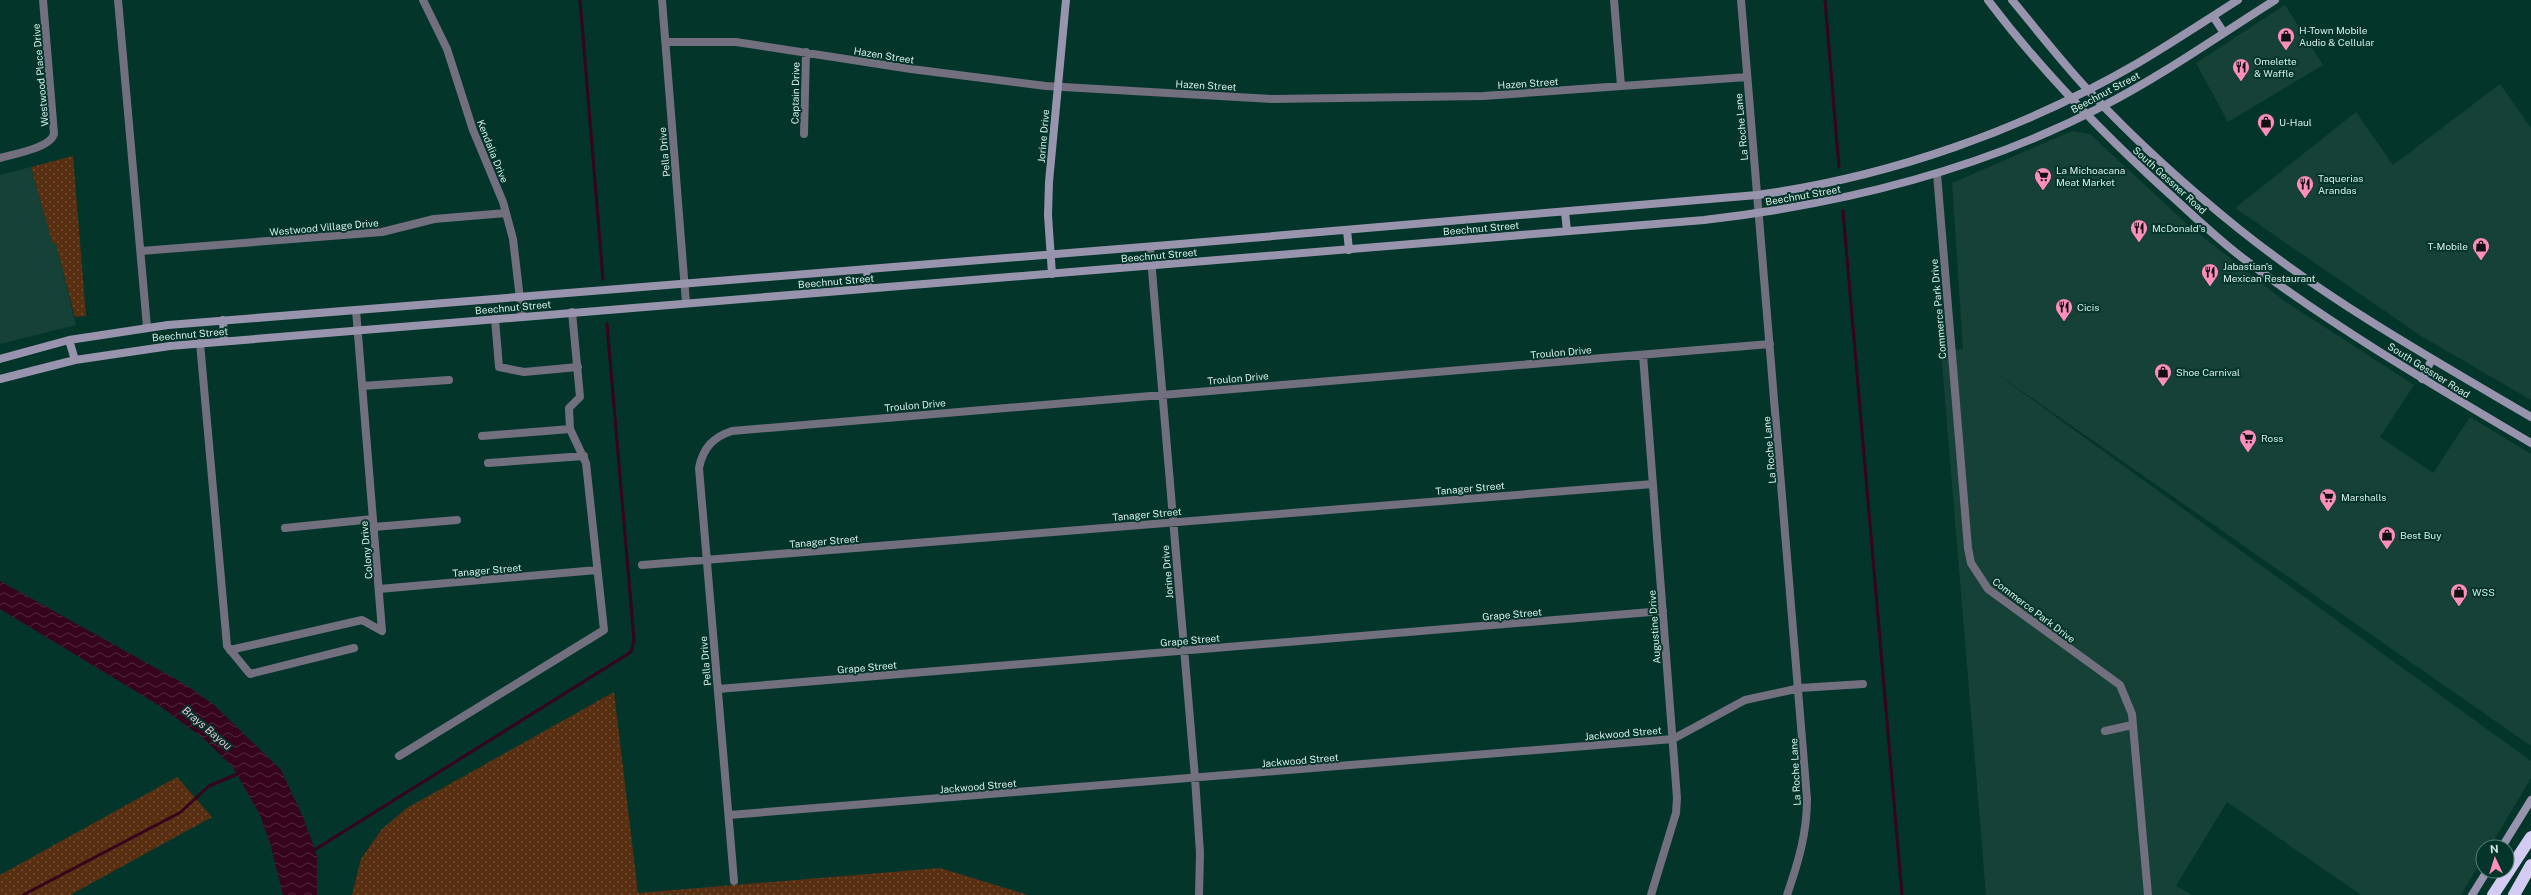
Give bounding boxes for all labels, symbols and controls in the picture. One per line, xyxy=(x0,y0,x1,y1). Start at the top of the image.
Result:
street label: Westwood Place Drive xyxy=(29,23,50,127)
place label: H-Town Mobile Audio & Cellular xyxy=(2299,24,2375,48)
shop icon: H-Town Mobile Audio & Cellular xyxy=(2276,26,2296,51)
street label: Hazen Street xyxy=(853,44,915,66)
place label: Omelette & Waffle xyxy=(2254,55,2297,79)
restaurant icon: Omelette & Waffle xyxy=(2231,57,2251,82)
street label: Captain Drive xyxy=(788,62,802,124)
street label: Beechnut Street xyxy=(2068,69,2142,115)
street label: Hazen Street xyxy=(1497,75,1559,91)
street label: Hazen Street xyxy=(1175,77,1237,93)
street label: La Roche Lane xyxy=(1732,92,1750,161)
street label: Jorine Drive xyxy=(1035,108,1051,163)
shop icon: U-Haul xyxy=(2256,112,2276,137)
place label: U-Haul xyxy=(2279,116,2312,128)
street label: Kendalia Drive xyxy=(475,118,511,185)
street label: Pella Drive xyxy=(656,126,672,177)
street label: South Gessner Road xyxy=(2131,144,2209,216)
place label: La Michoacana Meat Market xyxy=(2056,164,2125,188)
supermarket icon: La Michoacana Meat Market xyxy=(2033,166,2053,191)
place label: Taquerias Arandas xyxy=(2318,172,2363,196)
restaurant icon: Taquerias Arandas xyxy=(2295,174,2315,199)
street label: Beechnut Street xyxy=(1764,182,1842,208)
street label: Westwood Village Drive xyxy=(269,216,379,238)
restaurant icon: McDonald's xyxy=(2129,218,2149,243)
street label: Beechnut Street xyxy=(1442,219,1520,237)
place label: McDonald's xyxy=(2152,222,2205,234)
shop icon: T-Mobile xyxy=(2471,236,2491,261)
place label: T-Mobile xyxy=(2428,240,2468,252)
street label: Beechnut Street xyxy=(1120,246,1198,264)
street label: Commerce Park Drive xyxy=(1928,258,1948,360)
place label: Jabastian's Mexican Restaurant xyxy=(2223,260,2316,284)
restaurant icon: Jabastian's Mexican Restaurant xyxy=(2200,262,2220,287)
street label: Beechnut Street xyxy=(797,272,875,290)
restaurant icon: Cicis xyxy=(2054,297,2074,322)
street label: Beechnut Street xyxy=(474,298,552,316)
place label: Cicis xyxy=(2077,301,2099,313)
street label: Beechnut Street xyxy=(151,325,229,343)
street label: South Gessner Road xyxy=(2386,340,2472,400)
street label: Troulon Drive xyxy=(1530,343,1592,361)
shop icon: Shoe Carnival xyxy=(2153,362,2173,387)
place label: Shoe Carnival xyxy=(2176,366,2240,378)
street label: Troulon Drive xyxy=(1207,369,1269,387)
street label: Troulon Drive xyxy=(884,396,946,414)
street label: La Roche Lane xyxy=(1760,415,1778,484)
supermarket icon: Ross xyxy=(2238,428,2258,453)
place label: Ross xyxy=(2261,432,2283,444)
street label: Tanager Street xyxy=(1435,479,1505,497)
supermarket icon: Marshalls xyxy=(2318,487,2338,512)
place label: Marshalls xyxy=(2341,491,2386,503)
street label: Tanager Street xyxy=(1112,505,1182,523)
street label: Colony Drive xyxy=(357,520,375,580)
shop icon: Best Buy xyxy=(2377,525,2397,550)
place label: Best Buy xyxy=(2400,529,2442,541)
street label: Tanager Street xyxy=(789,532,859,550)
street label: Jorine Drive xyxy=(1159,544,1175,599)
street label: Tanager Street xyxy=(452,561,522,579)
street label: Commerce Park Drive xyxy=(1990,575,2078,645)
shop icon: WSS xyxy=(2449,582,2469,607)
place label: WSS xyxy=(2472,586,2495,598)
street label: Augustine Drive xyxy=(1645,589,1663,664)
street label: Grape Street xyxy=(1482,605,1542,623)
street label: Grape Street xyxy=(1160,631,1220,649)
street label: Pella Drive xyxy=(697,635,713,686)
street label: Grape Street xyxy=(837,658,897,676)
water label: Brays Bayou xyxy=(180,704,234,752)
street label: Jackwood Street xyxy=(1584,724,1662,742)
street label: La Roche Lane xyxy=(1787,738,1803,806)
street label: Jackwood Street xyxy=(1261,751,1339,769)
street label: Jackwood Street xyxy=(939,777,1017,795)
north arrow xyxy=(2475,839,2515,879)
text: N xyxy=(2490,843,2499,855)

